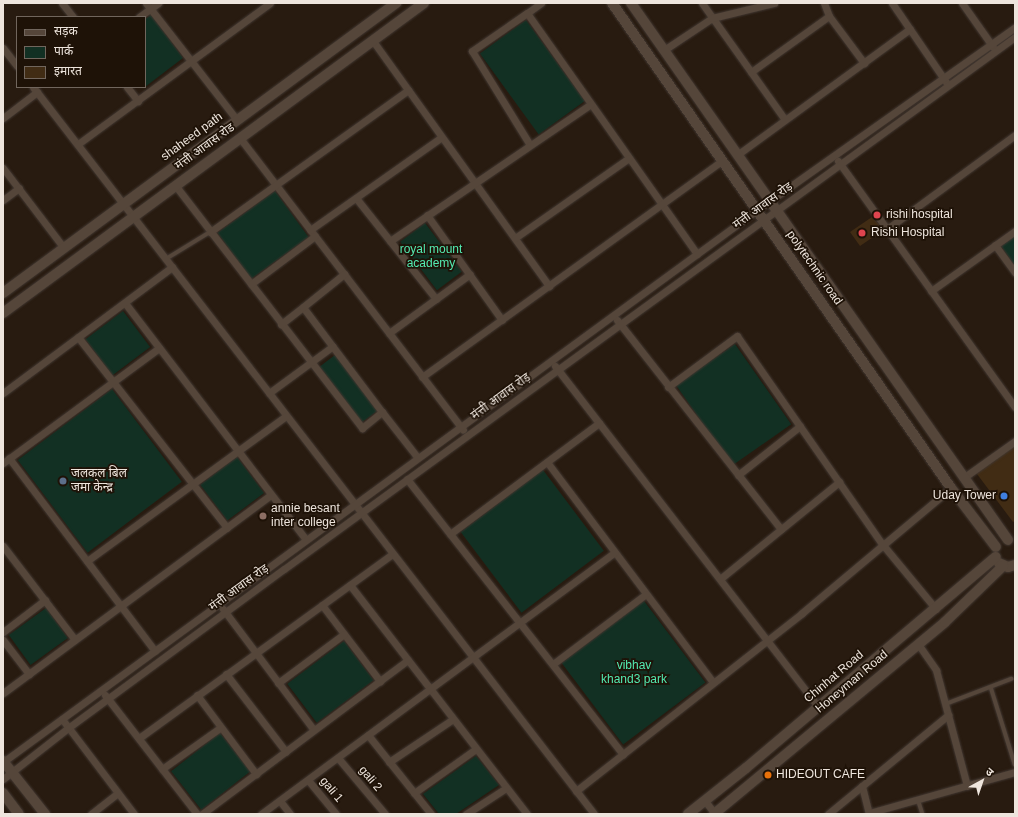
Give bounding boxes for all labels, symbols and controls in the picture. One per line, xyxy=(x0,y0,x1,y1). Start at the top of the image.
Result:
legend xyxy=(16,16,146,88)
text: सड़क xyxy=(54,24,78,38)
text: पार्क xyxy=(54,44,73,58)
text: इमारत xyxy=(54,64,82,78)
street label: shaheed path xyxy=(158,110,226,164)
street label: मंत्ती आवास रोड xyxy=(173,121,237,173)
street label: मंत्ती आवास रोड़ xyxy=(731,180,795,232)
place label: rishi hospital xyxy=(886,208,953,222)
marker: rishi hospital xyxy=(871,209,883,221)
place label: Rishi Hospital xyxy=(871,226,944,240)
marker: Rishi Hospital xyxy=(856,227,868,239)
street label: polytechnic road xyxy=(783,228,845,308)
park label: royal mount academy xyxy=(400,243,462,271)
street label: मंत्ती आवास रोड़ xyxy=(469,371,533,423)
place label: जलकल बिल जमा केन्द्र xyxy=(71,467,127,495)
marker: जलकल बिल जमा केन्द्र xyxy=(58,476,68,486)
place label: Uday Tower xyxy=(933,489,996,503)
marker: Uday Tower xyxy=(999,491,1009,501)
place label: annie besant inter college xyxy=(271,502,340,530)
marker: annie besant inter college xyxy=(258,511,268,521)
street label: मंत्ती आवास रोड़ xyxy=(207,562,271,614)
street label: Chinhat Road xyxy=(801,648,867,706)
street label: Honeyman Road xyxy=(813,648,891,716)
park label: vibhav khand3 park xyxy=(601,659,667,687)
north arrow xyxy=(962,761,1002,801)
street label: gali 2 xyxy=(355,763,385,795)
text: उ xyxy=(983,765,996,778)
place label: HIDEOUT CAFE xyxy=(776,768,865,782)
marker: HIDEOUT CAFE xyxy=(763,770,773,780)
street label: gali 1 xyxy=(316,774,346,806)

